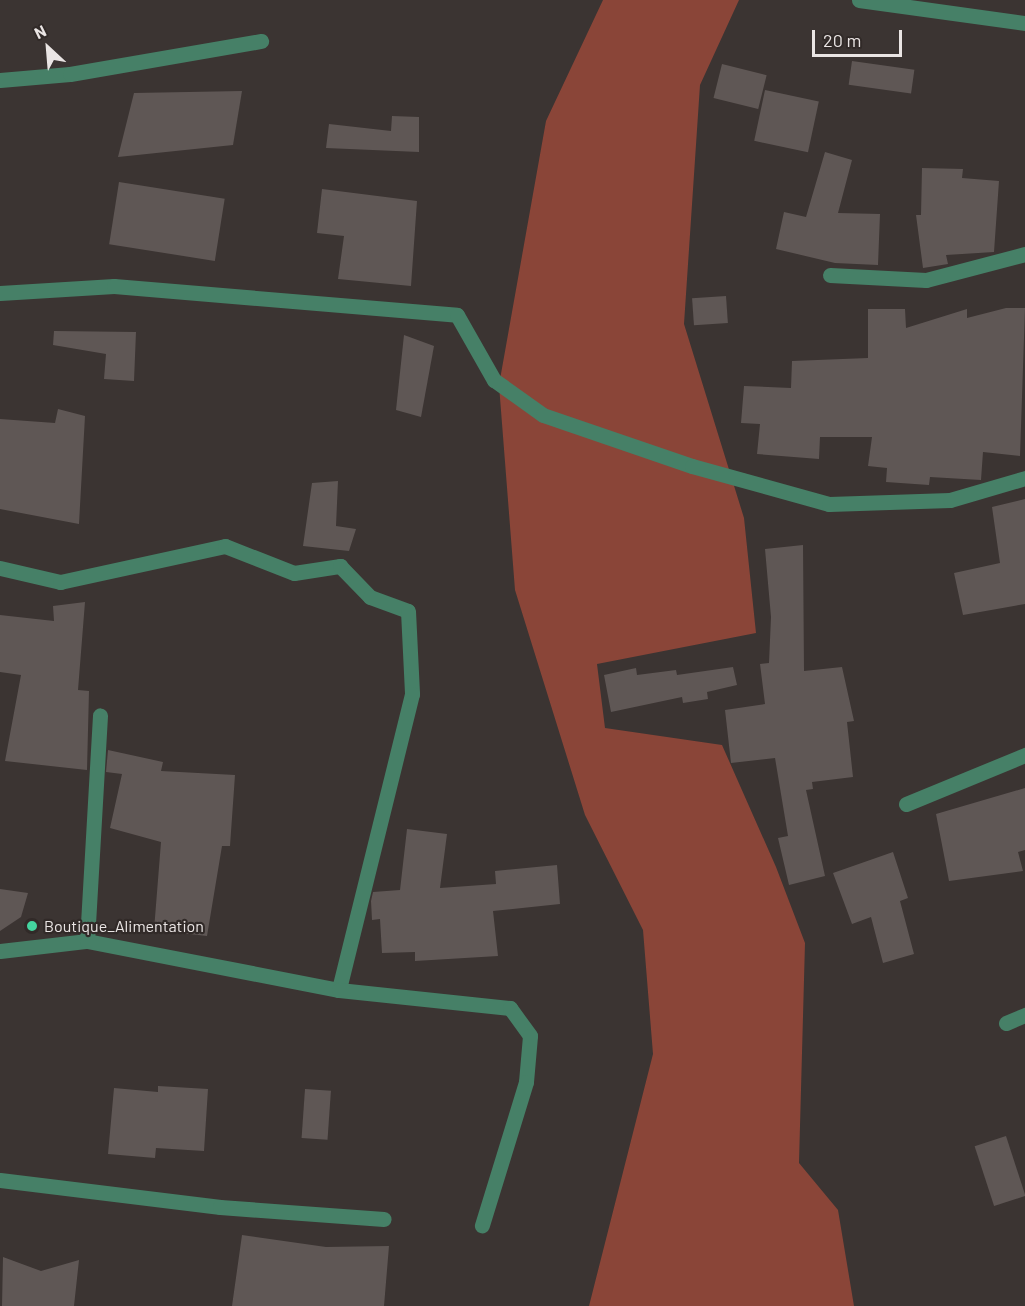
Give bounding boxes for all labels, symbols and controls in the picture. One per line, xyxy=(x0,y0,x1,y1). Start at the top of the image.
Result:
north arrow xyxy=(18,18,78,78)
scale bar xyxy=(815,18,905,56)
text: N xyxy=(31,21,49,42)
text: 20 m xyxy=(823,29,861,51)
place label: Boutique_Alimentation xyxy=(44,916,204,936)
marker: Boutique_Alimentation xyxy=(25,919,39,933)

